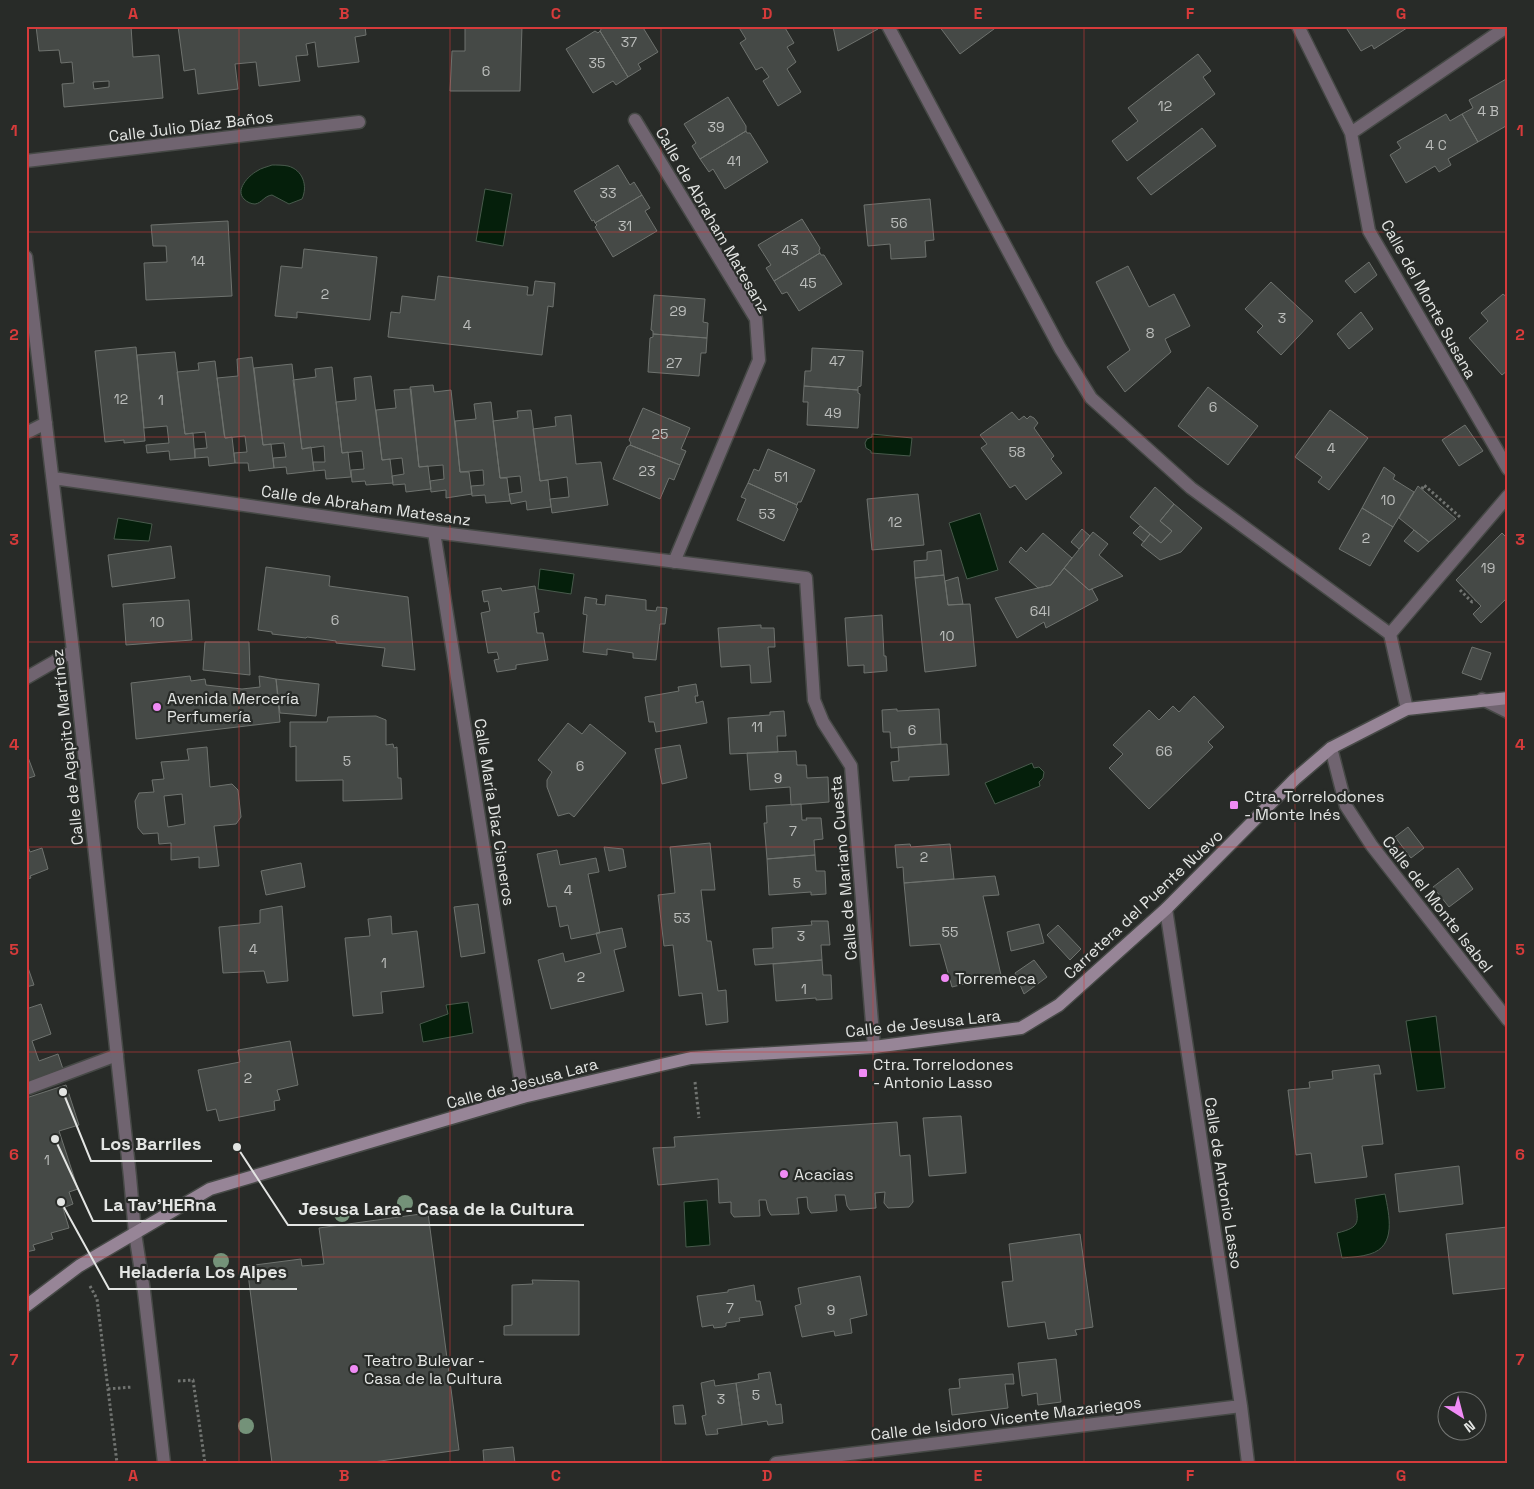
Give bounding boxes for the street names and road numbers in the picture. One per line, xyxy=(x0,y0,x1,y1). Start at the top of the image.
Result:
street label: Calle Julio Díaz Baños xyxy=(108,106,275,147)
street label: Calle de Abraham Matesanz xyxy=(651,123,775,317)
street label: Calle del Monte Susana xyxy=(1376,216,1481,383)
street label: Calle de Abraham Matesanz xyxy=(260,480,472,531)
street label: Calle de Agapito Martínez xyxy=(47,648,88,846)
street label: Calle María Díaz Cisneros xyxy=(469,717,520,907)
street label: Calle de Mariano Cuesta xyxy=(825,775,862,961)
street label: Carretera del Puente Nuevo xyxy=(1059,825,1228,984)
street label: Calle del Monte Isabel xyxy=(1378,832,1498,977)
street label: Calle de Jesusa Lara xyxy=(844,1005,1002,1042)
street label: Calle de Jesusa Lara xyxy=(444,1053,600,1114)
street label: Calle de Antonio Lasso xyxy=(1200,1096,1247,1270)
street label: Calle de Isidoro Vicente Mazariegos xyxy=(870,1391,1143,1446)

